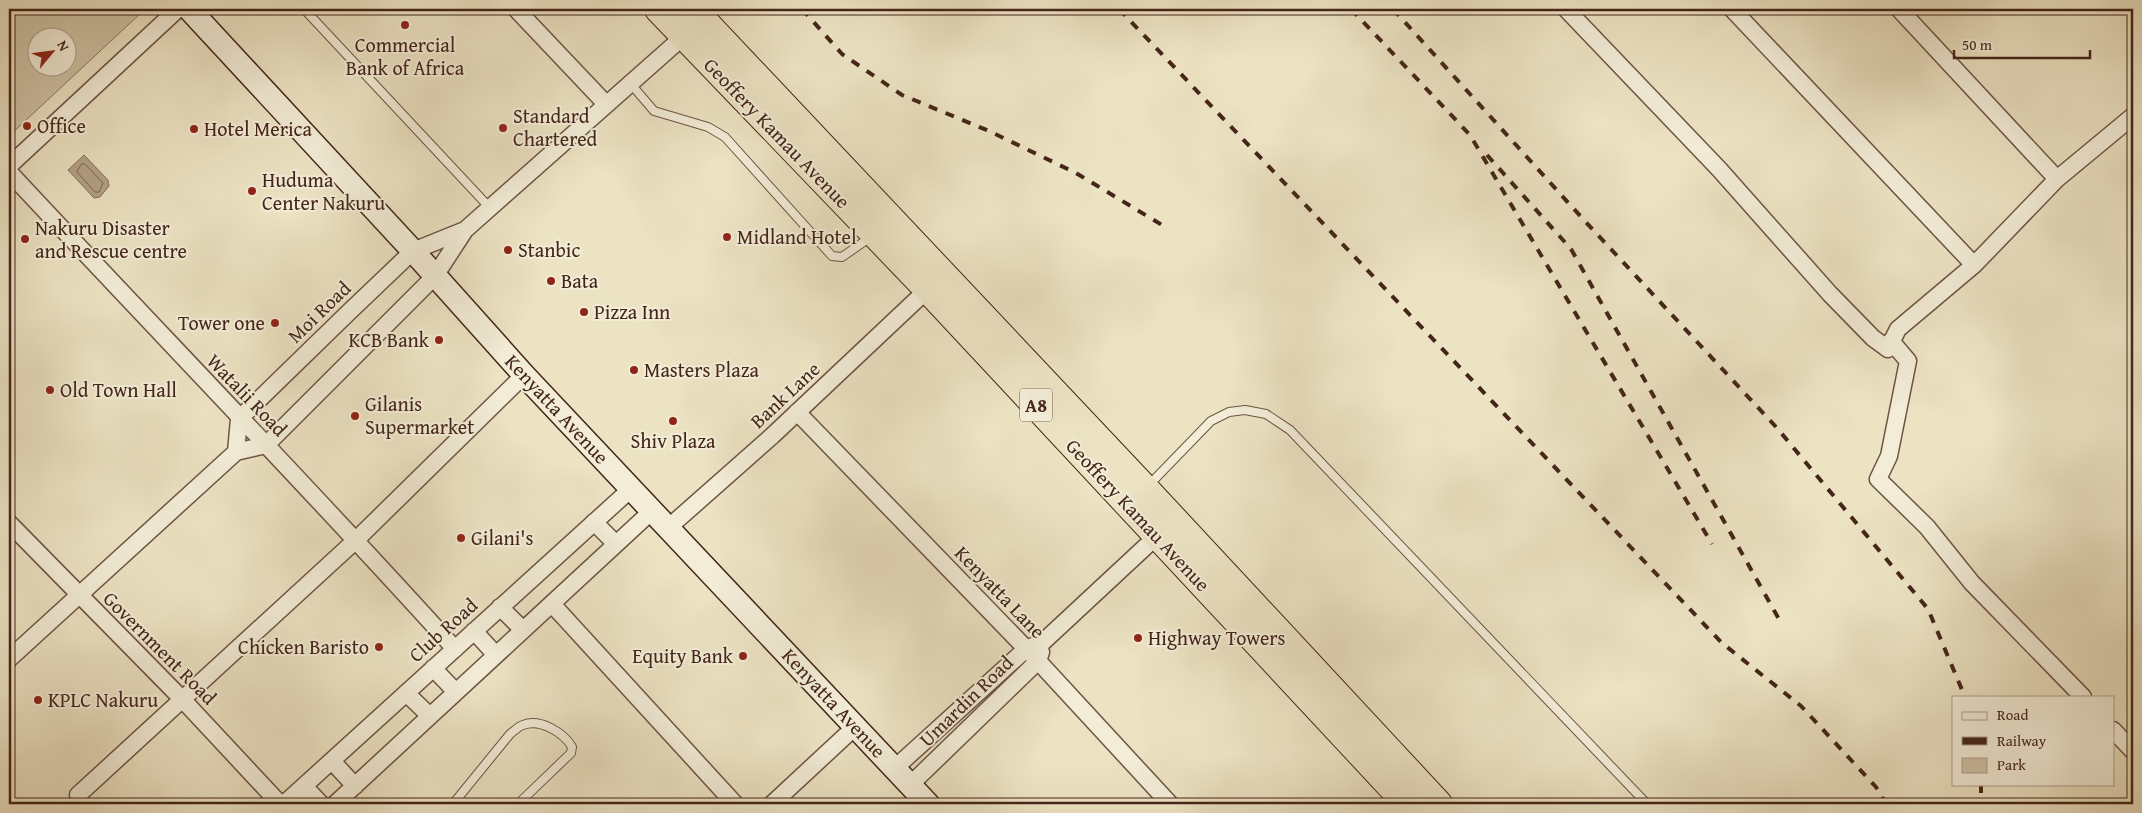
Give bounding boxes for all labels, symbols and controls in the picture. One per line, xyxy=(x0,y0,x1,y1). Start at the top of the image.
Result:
marker: Commercial Bank of Africa xyxy=(399,19,411,31)
north arrow xyxy=(28,28,78,78)
scale bar xyxy=(1954,28,2091,60)
place label: Commercial Bank of Africa xyxy=(346,30,465,82)
text: 50 m xyxy=(1962,34,1993,55)
text: N xyxy=(52,37,75,55)
street label: Geoffery Kamau Avenue xyxy=(697,51,857,215)
place label: Standard Chartered xyxy=(513,101,598,153)
place label: Office xyxy=(37,111,86,140)
place label: Hotel Merica xyxy=(204,114,312,143)
marker: Office xyxy=(21,120,33,132)
marker: Standard Chartered xyxy=(497,122,509,134)
marker: Hotel Merica xyxy=(188,123,200,135)
place label: Huduma Center Nakuru xyxy=(262,165,385,217)
marker: Huduma Center Nakuru xyxy=(246,185,258,197)
place label: Nakuru Disaster and Rescue centre xyxy=(35,213,187,265)
place label: Midland Hotel xyxy=(737,222,857,251)
marker: Midland Hotel xyxy=(721,231,733,243)
marker: Nakuru Disaster and Rescue centre xyxy=(19,233,31,245)
place label: Stanbic xyxy=(518,235,580,264)
marker: Stanbic xyxy=(502,244,514,256)
place label: Bata xyxy=(561,266,599,295)
street label: Moi Road xyxy=(280,274,357,349)
marker: Bata xyxy=(545,275,557,287)
place label: Pizza Inn xyxy=(594,297,670,326)
marker: Pizza Inn xyxy=(578,306,590,318)
place label: Tower one xyxy=(178,308,265,337)
marker: Tower one xyxy=(269,317,281,329)
place label: KCB Bank xyxy=(348,325,430,354)
marker: KCB Bank xyxy=(433,334,445,346)
street label: Watalii Road xyxy=(200,347,295,443)
street label: Kenyatta Avenue xyxy=(499,347,616,470)
place label: Masters Plaza xyxy=(644,355,759,384)
street label: Bank Lane xyxy=(743,355,826,435)
marker: Masters Plaza xyxy=(628,364,640,376)
place label: Old Town Hall xyxy=(60,375,177,404)
marker: Old Town Hall xyxy=(44,384,56,396)
road number: A8 xyxy=(1020,388,1052,422)
place label: Gilanis Supermarket xyxy=(365,389,474,441)
marker: Gilanis Supermarket xyxy=(349,410,361,422)
marker: Shiv Plaza xyxy=(667,415,679,427)
place label: Shiv Plaza xyxy=(631,426,716,455)
street label: Geoffery Kamau Avenue xyxy=(1060,432,1217,598)
place label: Gilani's xyxy=(471,523,533,552)
marker: Gilani's xyxy=(455,532,467,544)
street label: Kenyatta Lane xyxy=(948,539,1052,645)
street label: Government Road xyxy=(97,584,224,711)
street label: Club Road xyxy=(402,591,484,668)
place label: Highway Towers xyxy=(1148,623,1286,652)
place label: Chicken Baristo xyxy=(238,632,369,661)
marker: Highway Towers xyxy=(1132,632,1144,644)
marker: Chicken Baristo xyxy=(373,641,385,653)
place label: Equity Bank xyxy=(632,641,734,670)
street label: Kenyatta Avenue xyxy=(776,641,893,764)
street label: Umardin Road xyxy=(912,648,1019,753)
marker: Equity Bank xyxy=(737,650,749,662)
place label: KPLC Nakuru xyxy=(48,685,158,714)
marker: KPLC Nakuru xyxy=(32,694,44,706)
legend xyxy=(1952,696,2114,786)
text: Road xyxy=(1997,704,2028,725)
text: Railway xyxy=(1997,730,2047,751)
text: Park xyxy=(1997,754,2026,775)

